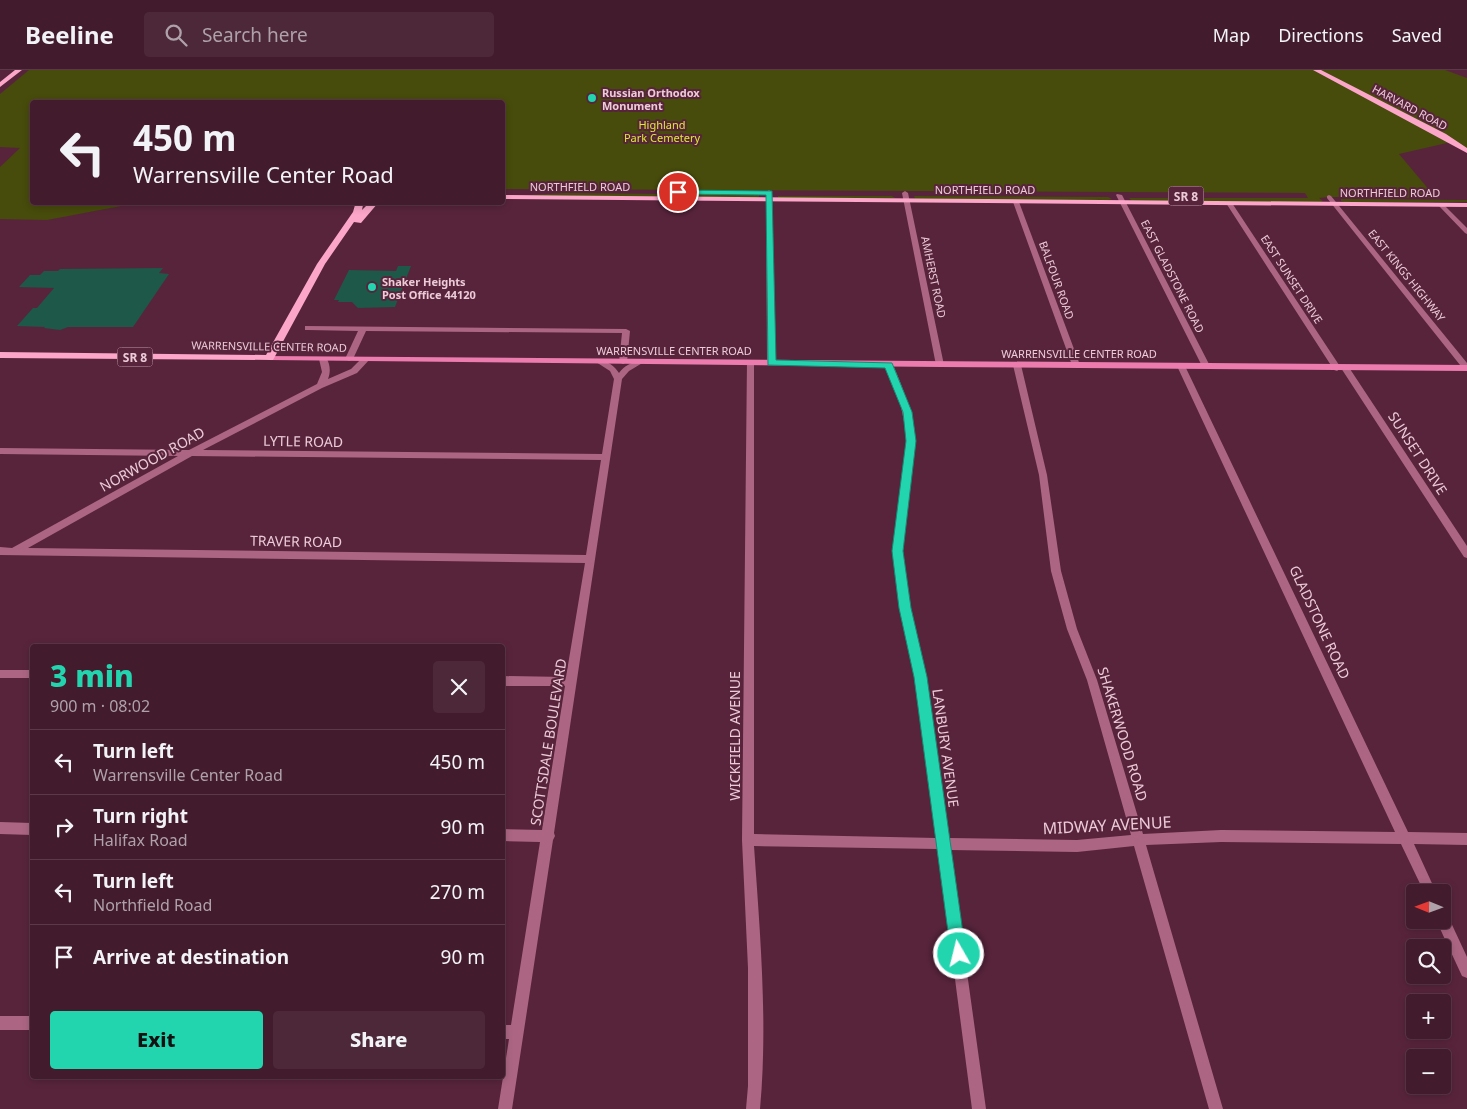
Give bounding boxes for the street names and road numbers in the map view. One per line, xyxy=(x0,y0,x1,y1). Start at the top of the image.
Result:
street label: HARVARD ROAD xyxy=(1370,81,1450,133)
street label: NORTHFIELD ROAD xyxy=(530,179,630,194)
street label: NORTHFIELD ROAD xyxy=(935,182,1035,197)
street label: NORTHFIELD ROAD xyxy=(1340,185,1440,200)
road number: SR 8 xyxy=(1168,186,1204,206)
street label: EAST GLADSTONE ROAD xyxy=(1138,217,1208,335)
street label: EAST KINGS HIGHWAY xyxy=(1365,226,1449,325)
street label: EAST SUNSET DRIVE xyxy=(1258,232,1326,326)
street label: AMHERST ROAD xyxy=(918,235,950,319)
street label: BALFOUR ROAD xyxy=(1036,239,1078,321)
street label: WARRENSVILLE CENTER ROAD xyxy=(191,337,347,355)
street label: WARRENSVILLE CENTER ROAD xyxy=(596,343,752,358)
street label: WARRENSVILLE CENTER ROAD xyxy=(1001,346,1157,361)
road number: SR 8 xyxy=(118,348,152,366)
street label: SUNSET DRIVE xyxy=(1384,408,1452,498)
street label: NORWOOD ROAD xyxy=(96,422,208,496)
street label: LYTLE ROAD xyxy=(263,431,343,451)
street label: TRAVER ROAD xyxy=(250,531,342,551)
street label: GLADSTONE ROAD xyxy=(1285,562,1355,682)
street label: SCOTTSDALE BOULEVARD xyxy=(525,657,571,827)
street label: SHAKERWOOD ROAD xyxy=(1094,665,1152,803)
street label: WICKFIELD AVENUE xyxy=(725,671,744,801)
street label: LANBURY AVENUE xyxy=(928,687,964,809)
street label: MIDWAY AVENUE xyxy=(1042,811,1172,839)

